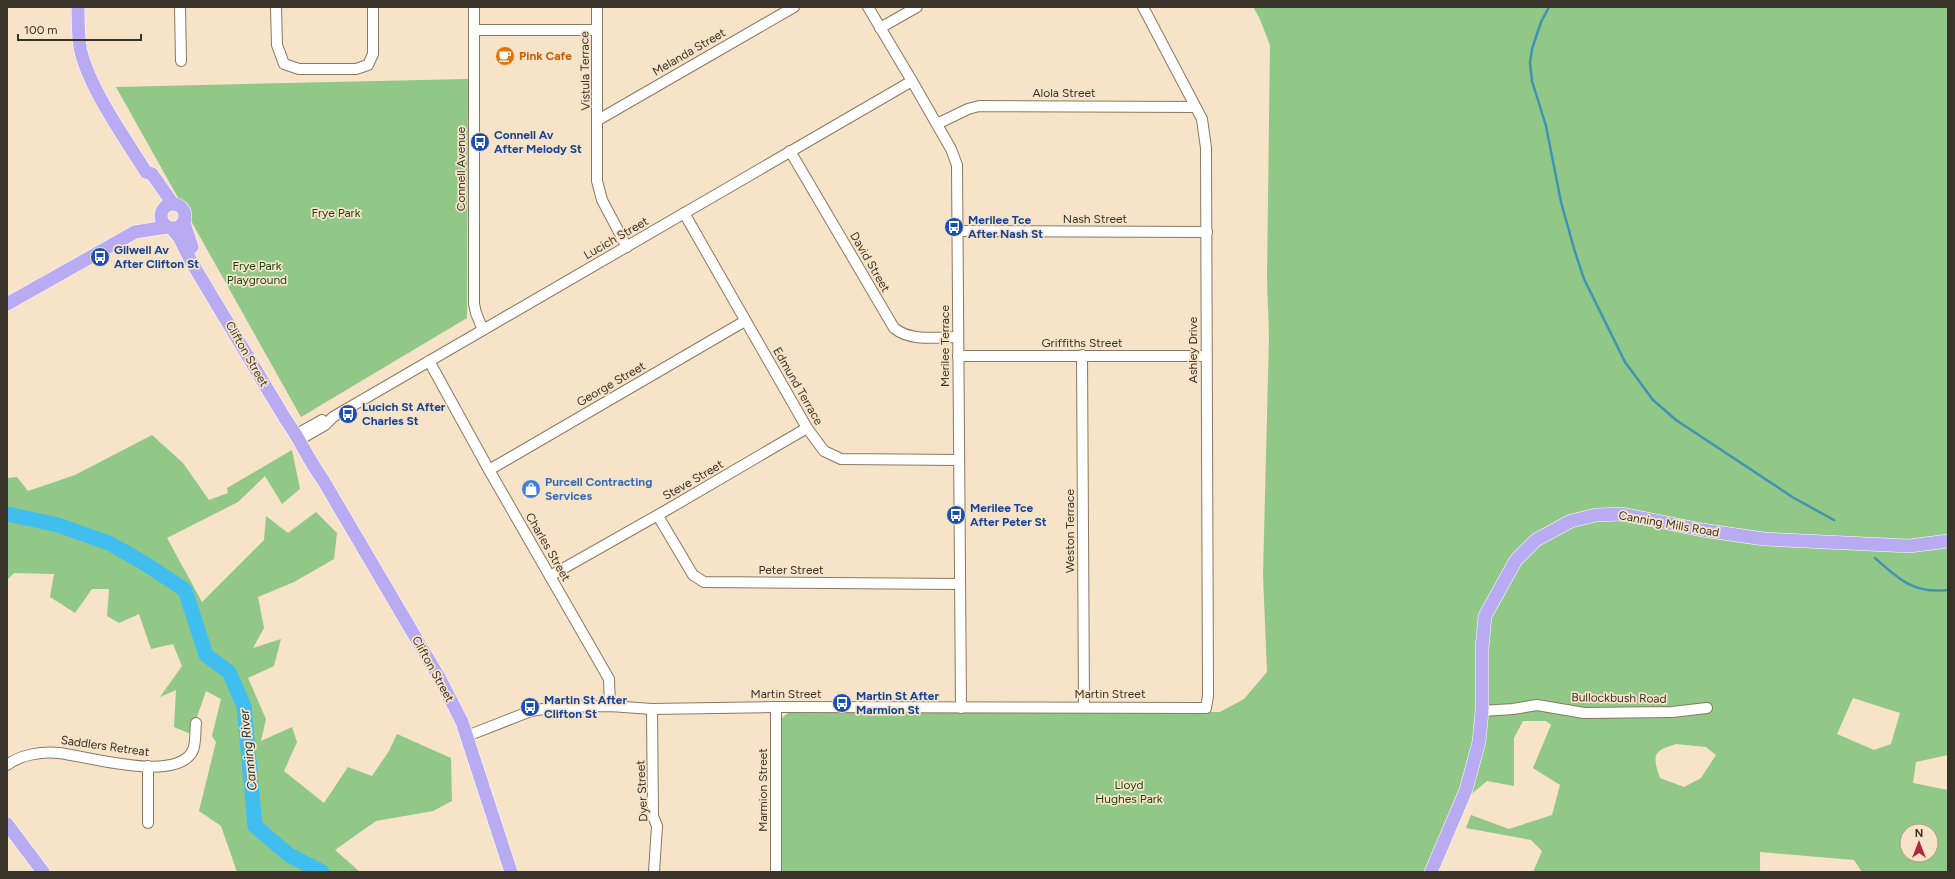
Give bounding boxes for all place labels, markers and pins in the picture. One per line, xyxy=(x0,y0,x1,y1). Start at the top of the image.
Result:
cafe icon: Pink Cafe xyxy=(494,45,516,67)
place label: Pink Cafe xyxy=(519,49,572,63)
place label: Connell Av After Melody St xyxy=(494,128,582,156)
bus stop icon: Connell Av After Melody St xyxy=(469,131,491,153)
place label: Merilee Tce After Nash St xyxy=(968,213,1043,241)
bus stop icon: Merilee Tce After Nash St xyxy=(943,216,965,238)
place label: Gilwell Av After Clifton St xyxy=(114,243,199,271)
bus stop icon: Gilwell Av After Clifton St xyxy=(89,246,111,268)
place label: Lucich St After Charles St xyxy=(362,400,446,428)
bus stop icon: Lucich St After Charles St xyxy=(337,403,359,425)
place label: Purcell Contracting Services xyxy=(545,475,652,503)
shop icon: Purcell Contracting Services xyxy=(520,478,542,500)
place label: Merilee Tce After Peter St xyxy=(970,501,1047,529)
bus stop icon: Merilee Tce After Peter St xyxy=(945,504,967,526)
place label: Martin St After Marmion St xyxy=(856,689,939,717)
bus stop icon: Martin St After Marmion St xyxy=(831,692,853,714)
place label: Martin St After Clifton St xyxy=(544,693,627,721)
bus stop icon: Martin St After Clifton St xyxy=(519,696,541,718)

